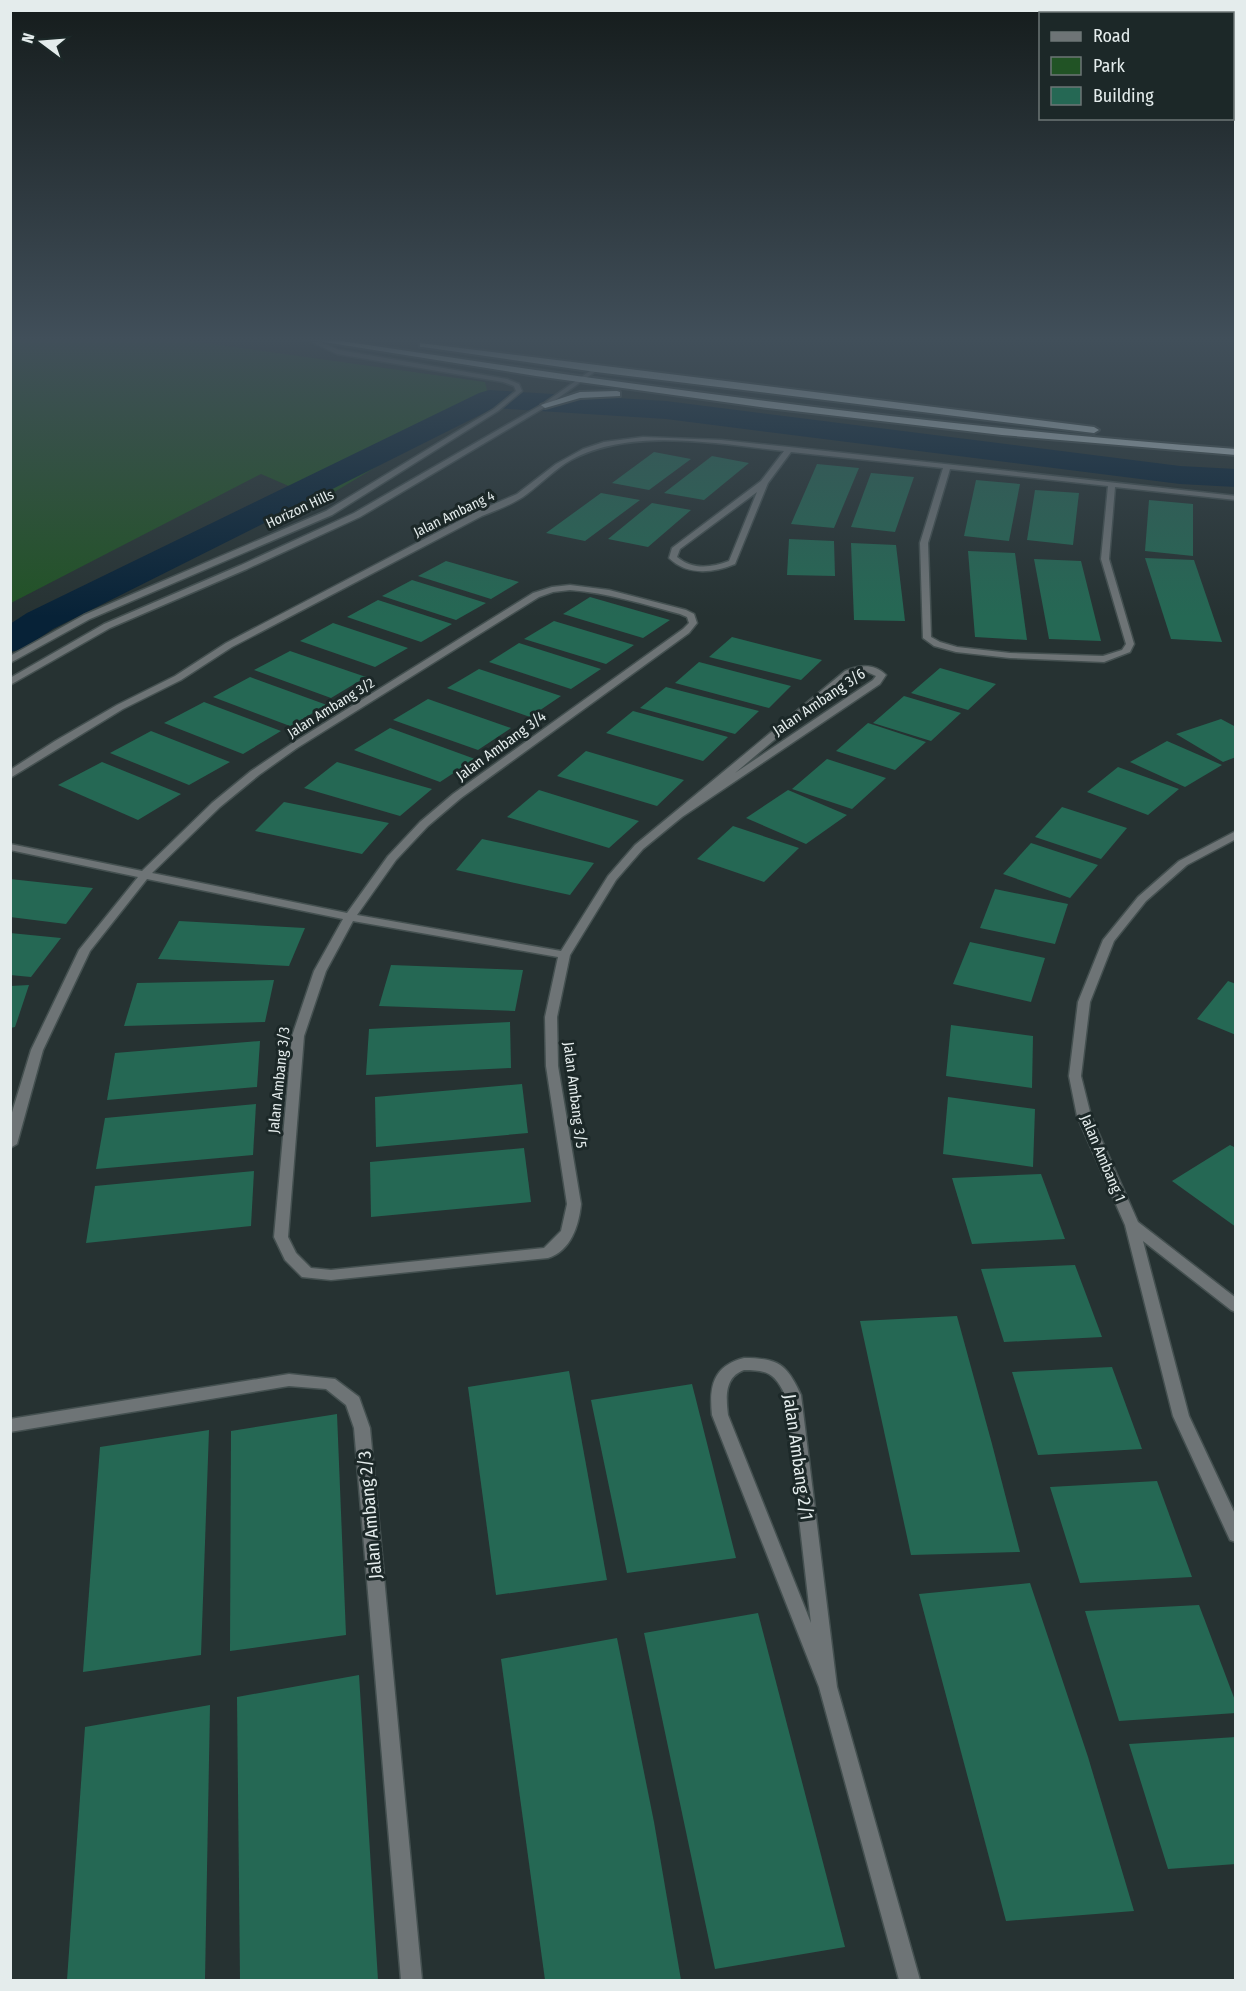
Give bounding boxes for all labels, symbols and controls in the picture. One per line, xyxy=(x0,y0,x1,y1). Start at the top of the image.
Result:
north arrow xyxy=(12,12,72,72)
legend xyxy=(1039,12,1234,120)
text: Road xyxy=(1093,25,1130,47)
text: N xyxy=(18,31,39,45)
text: Park xyxy=(1093,55,1126,77)
text: Building xyxy=(1093,85,1154,107)
street label: Horizon Hills xyxy=(263,486,337,532)
street label: Jalan Ambang 4 xyxy=(411,487,497,541)
street label: Jalan Ambang 3/6 xyxy=(769,664,869,740)
street label: Jalan Ambang 3/2 xyxy=(284,674,378,742)
street label: Jalan Ambang 3/4 xyxy=(452,707,550,785)
street label: Jalan Ambang 3/3 xyxy=(264,1026,294,1134)
street label: Jalan Ambang 3/5 xyxy=(560,1041,590,1149)
street label: Jalan Ambang 1 xyxy=(1077,1112,1129,1204)
street label: Jalan Ambang 2/1 xyxy=(778,1393,818,1521)
street label: Jalan Ambang 2/3 xyxy=(353,1450,387,1580)

